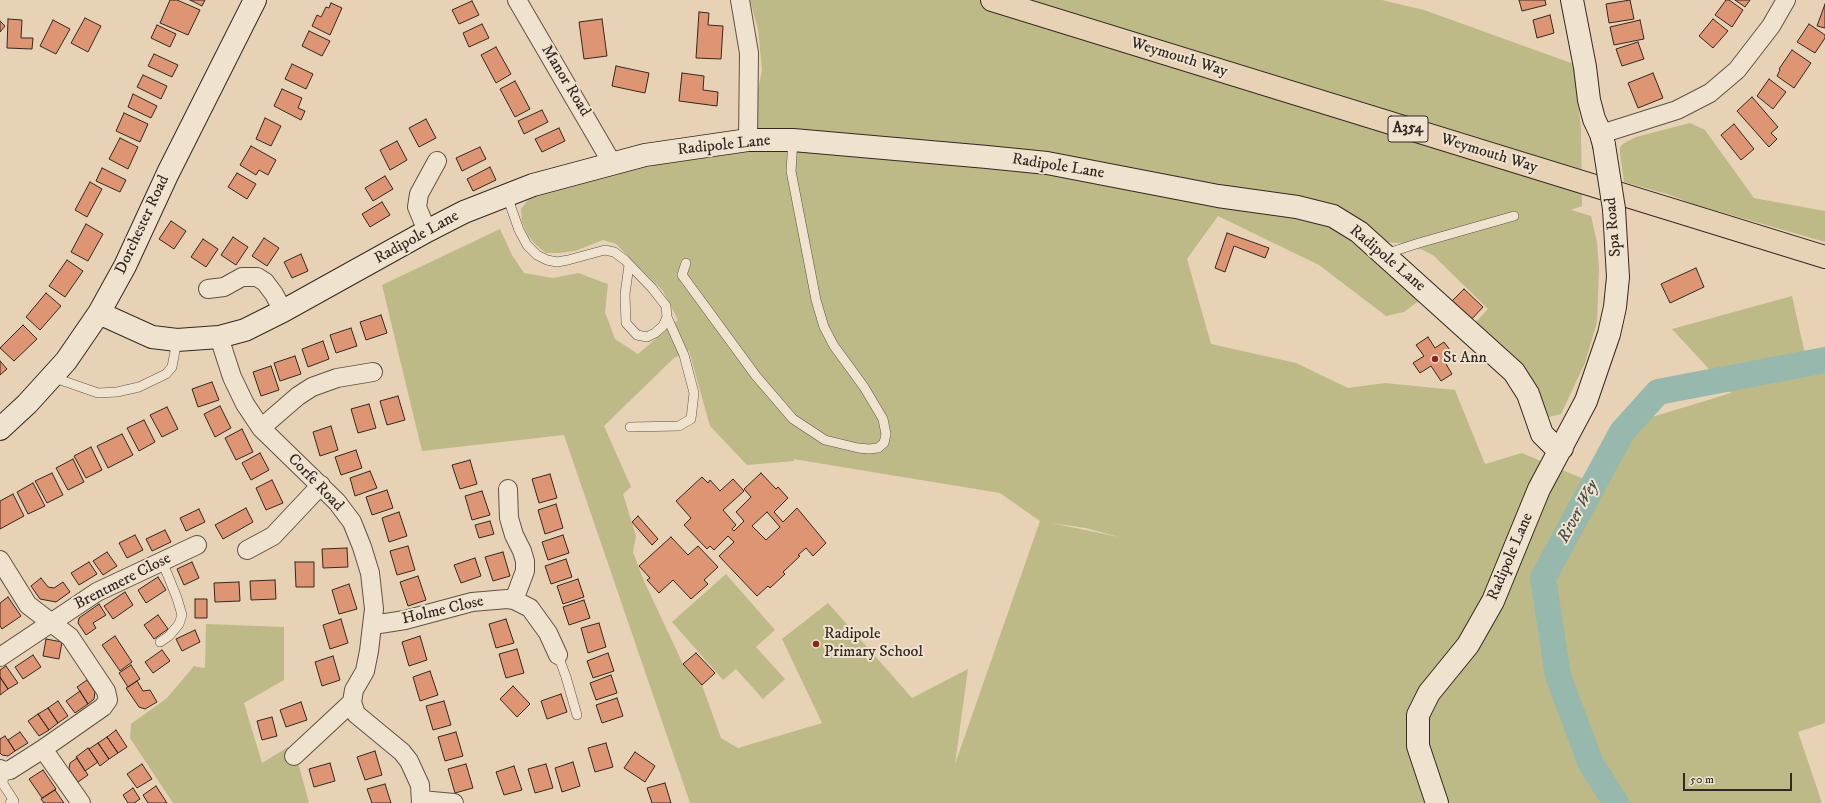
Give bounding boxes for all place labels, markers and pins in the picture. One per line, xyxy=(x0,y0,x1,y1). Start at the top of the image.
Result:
place label: St Ann xyxy=(1443,349,1487,369)
marker: St Ann xyxy=(1430,354,1440,364)
place label: Radipole Primary School xyxy=(824,625,923,663)
marker: Radipole Primary School xyxy=(811,639,821,649)

